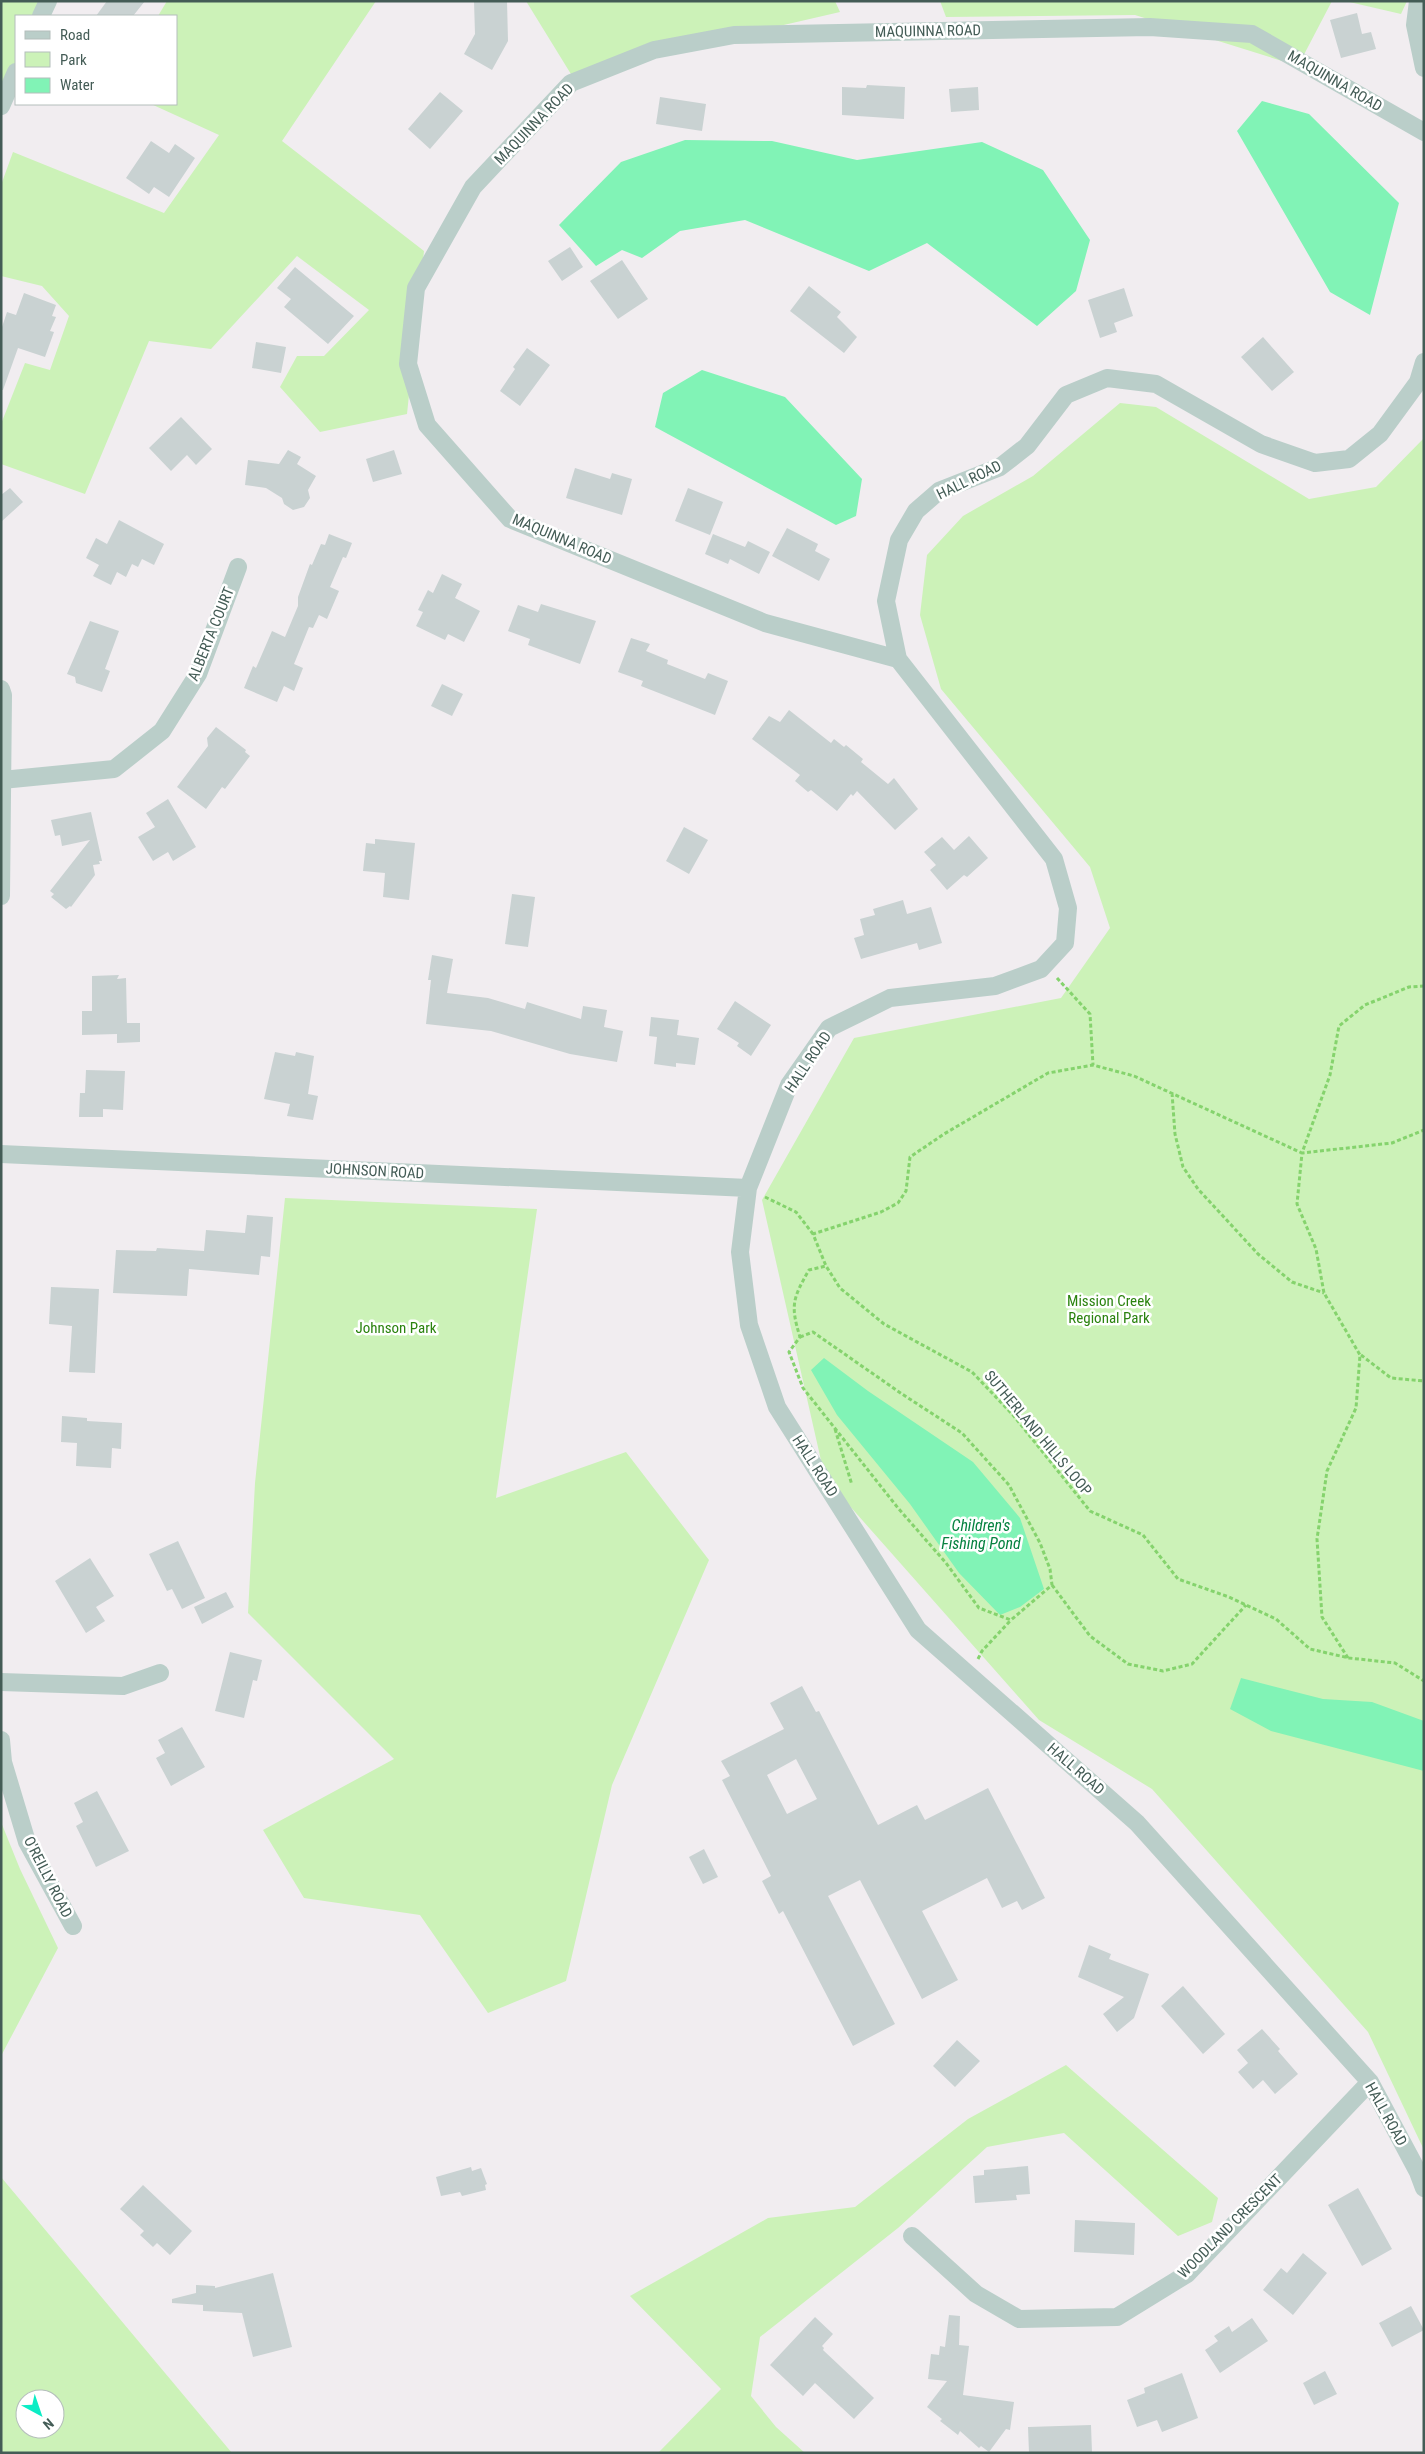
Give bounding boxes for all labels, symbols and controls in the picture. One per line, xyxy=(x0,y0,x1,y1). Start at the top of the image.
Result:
legend xyxy=(15,15,178,105)
street label: MAQUINNA ROAD xyxy=(875,21,981,41)
text: Road xyxy=(60,26,90,44)
street label: MAQUINNA ROAD xyxy=(1285,47,1385,115)
text: Park xyxy=(60,51,87,69)
text: Water xyxy=(60,76,95,94)
street label: MAQUINNA ROAD xyxy=(491,80,577,168)
street label: HALL ROAD xyxy=(934,457,1004,503)
street label: MAQUINNA ROAD xyxy=(510,510,614,568)
street label: ALBERTA COURT xyxy=(184,584,238,683)
street label: HALL ROAD xyxy=(781,1028,835,1096)
street label: JOHNSON ROAD xyxy=(325,1159,425,1183)
park label: Mission Creek Regional Park xyxy=(1067,1292,1151,1327)
park label: Johnson Park xyxy=(355,1319,437,1337)
street label: SUTHERLAND HILLS LOOP xyxy=(980,1367,1096,1499)
street label: HALL ROAD xyxy=(788,1432,842,1500)
water label: Children's Fishing Pond xyxy=(941,1516,1021,1553)
street label: HALL ROAD xyxy=(1044,1739,1108,1799)
street label: O'REILLY ROAD xyxy=(20,1833,76,1921)
street label: HALL ROAD xyxy=(1361,2079,1411,2149)
street label: WOODLAND CRESCENT xyxy=(1174,2170,1286,2282)
north arrow xyxy=(15,2389,65,2439)
text: N xyxy=(40,2415,57,2433)

